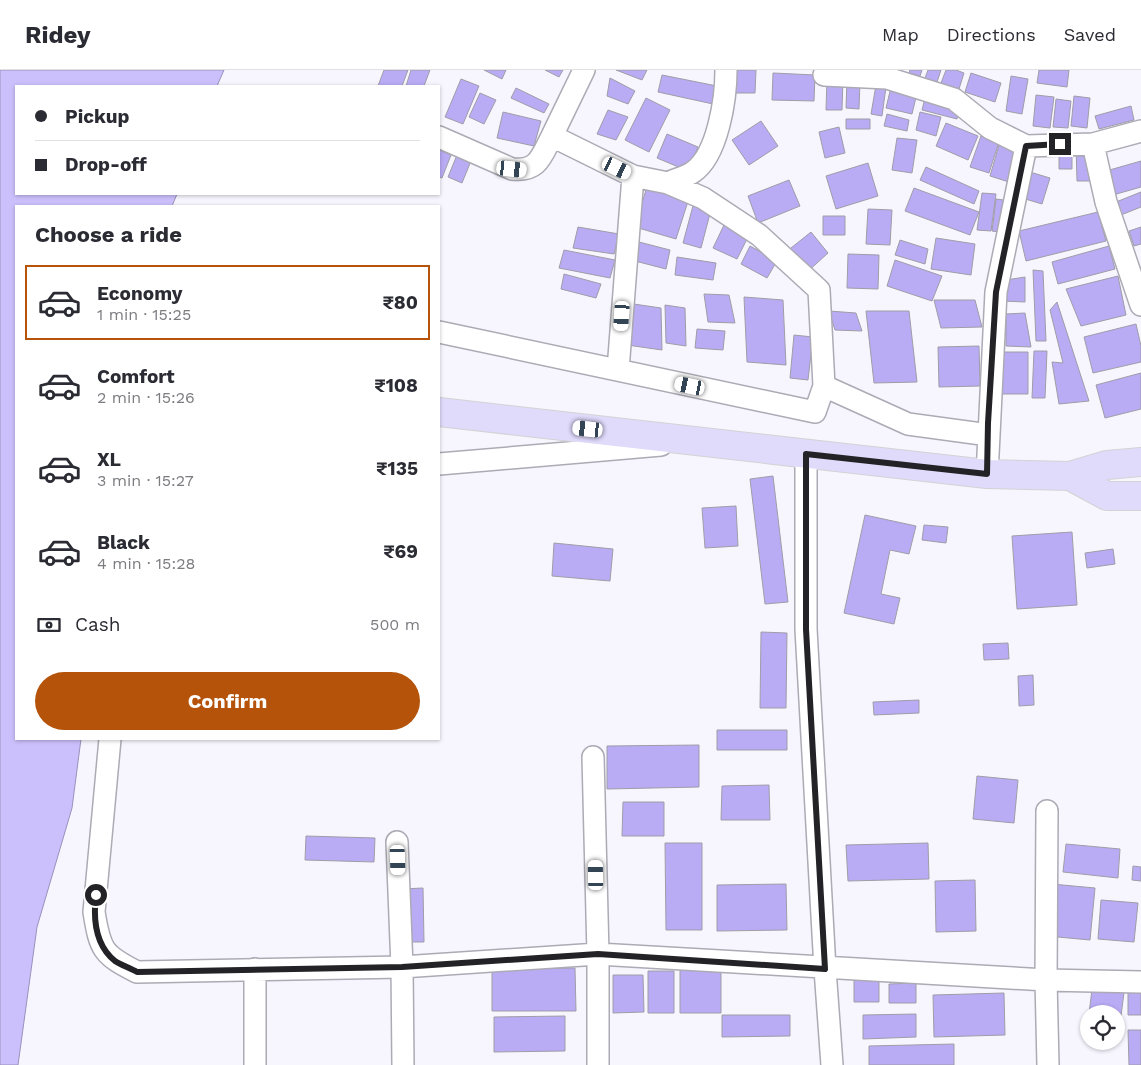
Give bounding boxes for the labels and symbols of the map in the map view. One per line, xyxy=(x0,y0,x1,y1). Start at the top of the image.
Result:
route end xyxy=(1049,133,1071,155)
car xyxy=(600,155,633,181)
car xyxy=(496,160,527,178)
car xyxy=(613,301,630,331)
car xyxy=(673,376,706,396)
car xyxy=(572,420,603,438)
car xyxy=(389,845,406,875)
car xyxy=(588,860,603,890)
route start xyxy=(85,884,107,906)

